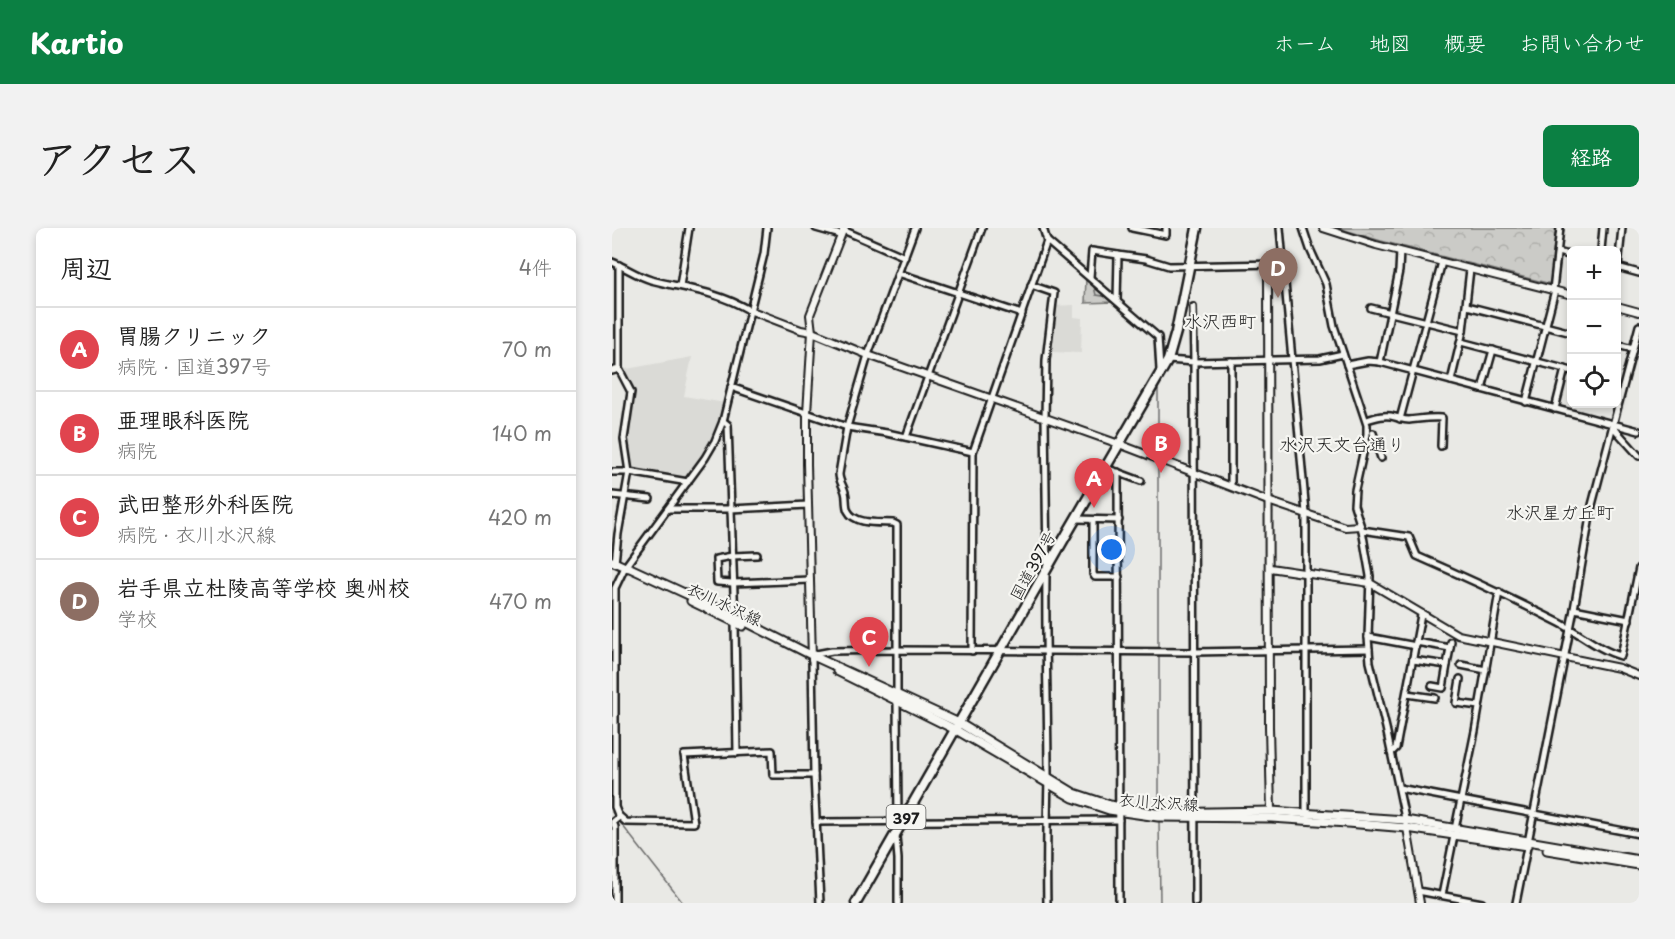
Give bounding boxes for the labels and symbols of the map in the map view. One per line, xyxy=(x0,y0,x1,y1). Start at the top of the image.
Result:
pin: D xyxy=(1258,248,1298,298)
district label: 水沢西町 xyxy=(1184,307,1256,334)
pin: B xyxy=(1142,424,1180,473)
district label: 水沢天文台通り xyxy=(1279,430,1405,457)
pin: A xyxy=(1074,458,1114,508)
district label: 水沢星ガ丘町 xyxy=(1506,498,1614,525)
street label: 国道397号 xyxy=(1003,526,1061,604)
your location xyxy=(1097,535,1126,564)
street label: 衣川水沢線 xyxy=(684,575,766,631)
pin: C xyxy=(850,618,888,667)
street label: 衣川水沢線 xyxy=(1118,786,1200,816)
road number: 397 xyxy=(886,805,926,829)

